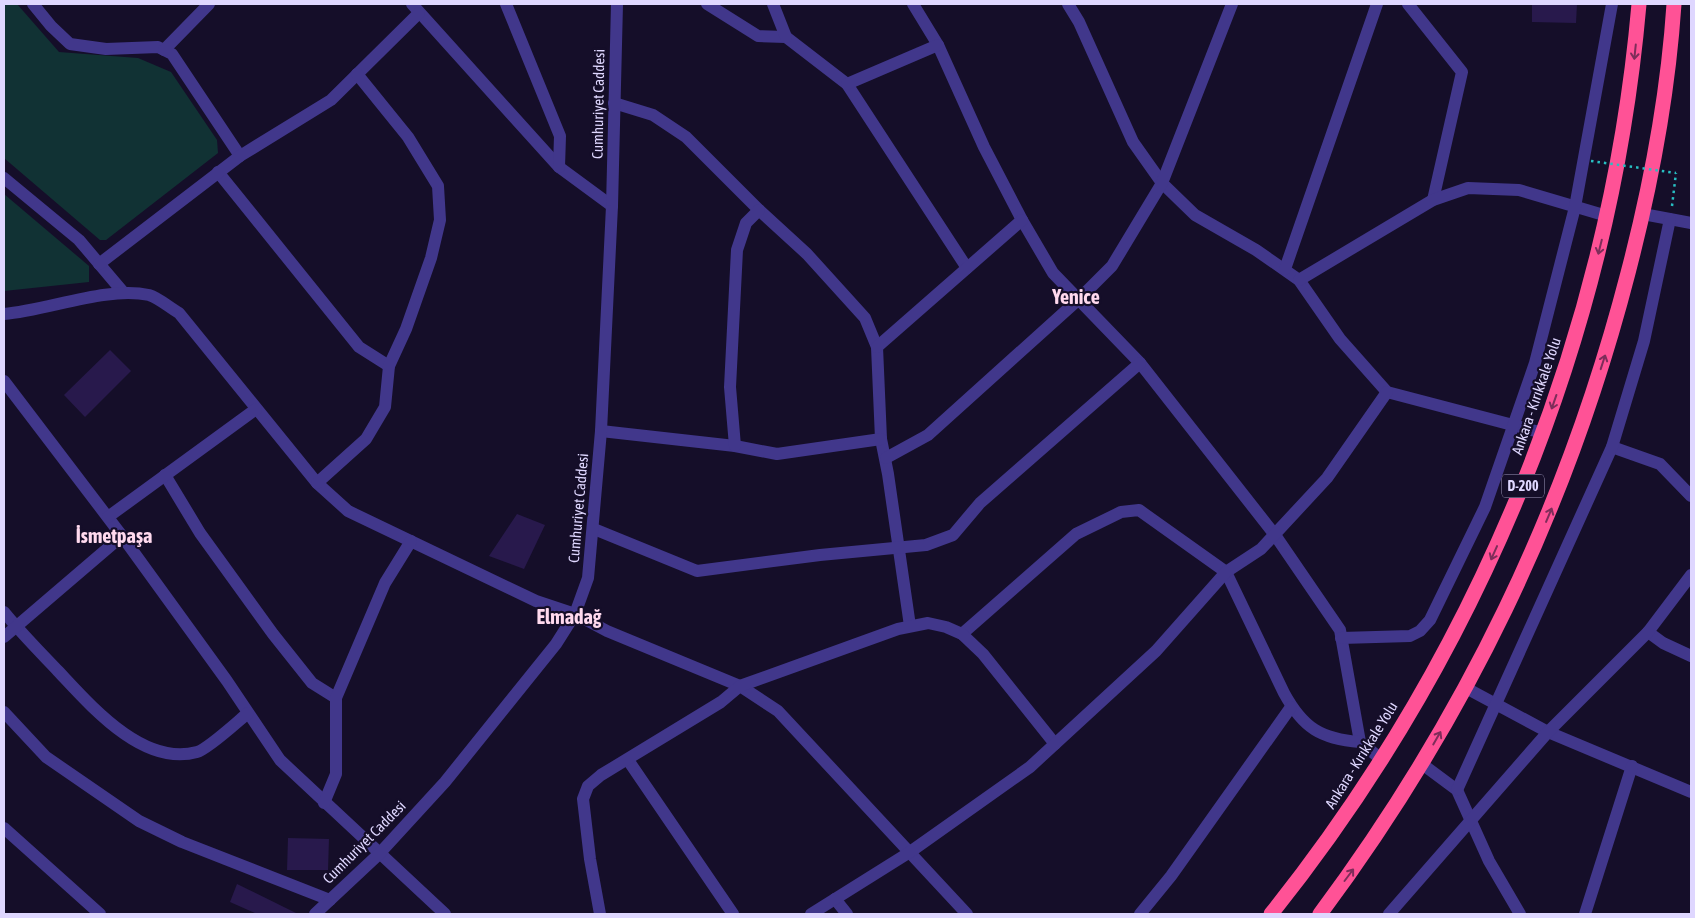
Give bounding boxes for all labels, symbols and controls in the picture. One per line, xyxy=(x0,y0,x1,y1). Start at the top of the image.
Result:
one-way arrow xyxy=(1630,44,1640,60)
street label: Cumhuriyet Caddesi xyxy=(589,49,607,159)
one-way arrow xyxy=(1594,238,1604,254)
district label: Yenice xyxy=(1051,285,1100,308)
street label: Ankara - Kırıkkale Yolu xyxy=(1508,335,1564,457)
one-way arrow xyxy=(1599,355,1608,371)
one-way arrow xyxy=(1548,394,1558,410)
street label: Cumhuriyet Caddesi xyxy=(565,453,591,563)
road number: D-200 xyxy=(1502,474,1544,498)
one-way arrow xyxy=(1544,508,1554,523)
district label: İsmetpaşa xyxy=(76,524,152,547)
one-way arrow xyxy=(1489,545,1499,560)
district label: Elmadağ xyxy=(537,605,602,628)
street label: Ankara - Kırıkkale Yolu xyxy=(1321,698,1401,812)
one-way arrow xyxy=(1432,732,1442,746)
street label: Cumhuriyet Caddesi xyxy=(319,797,409,887)
one-way arrow xyxy=(1344,868,1354,882)

